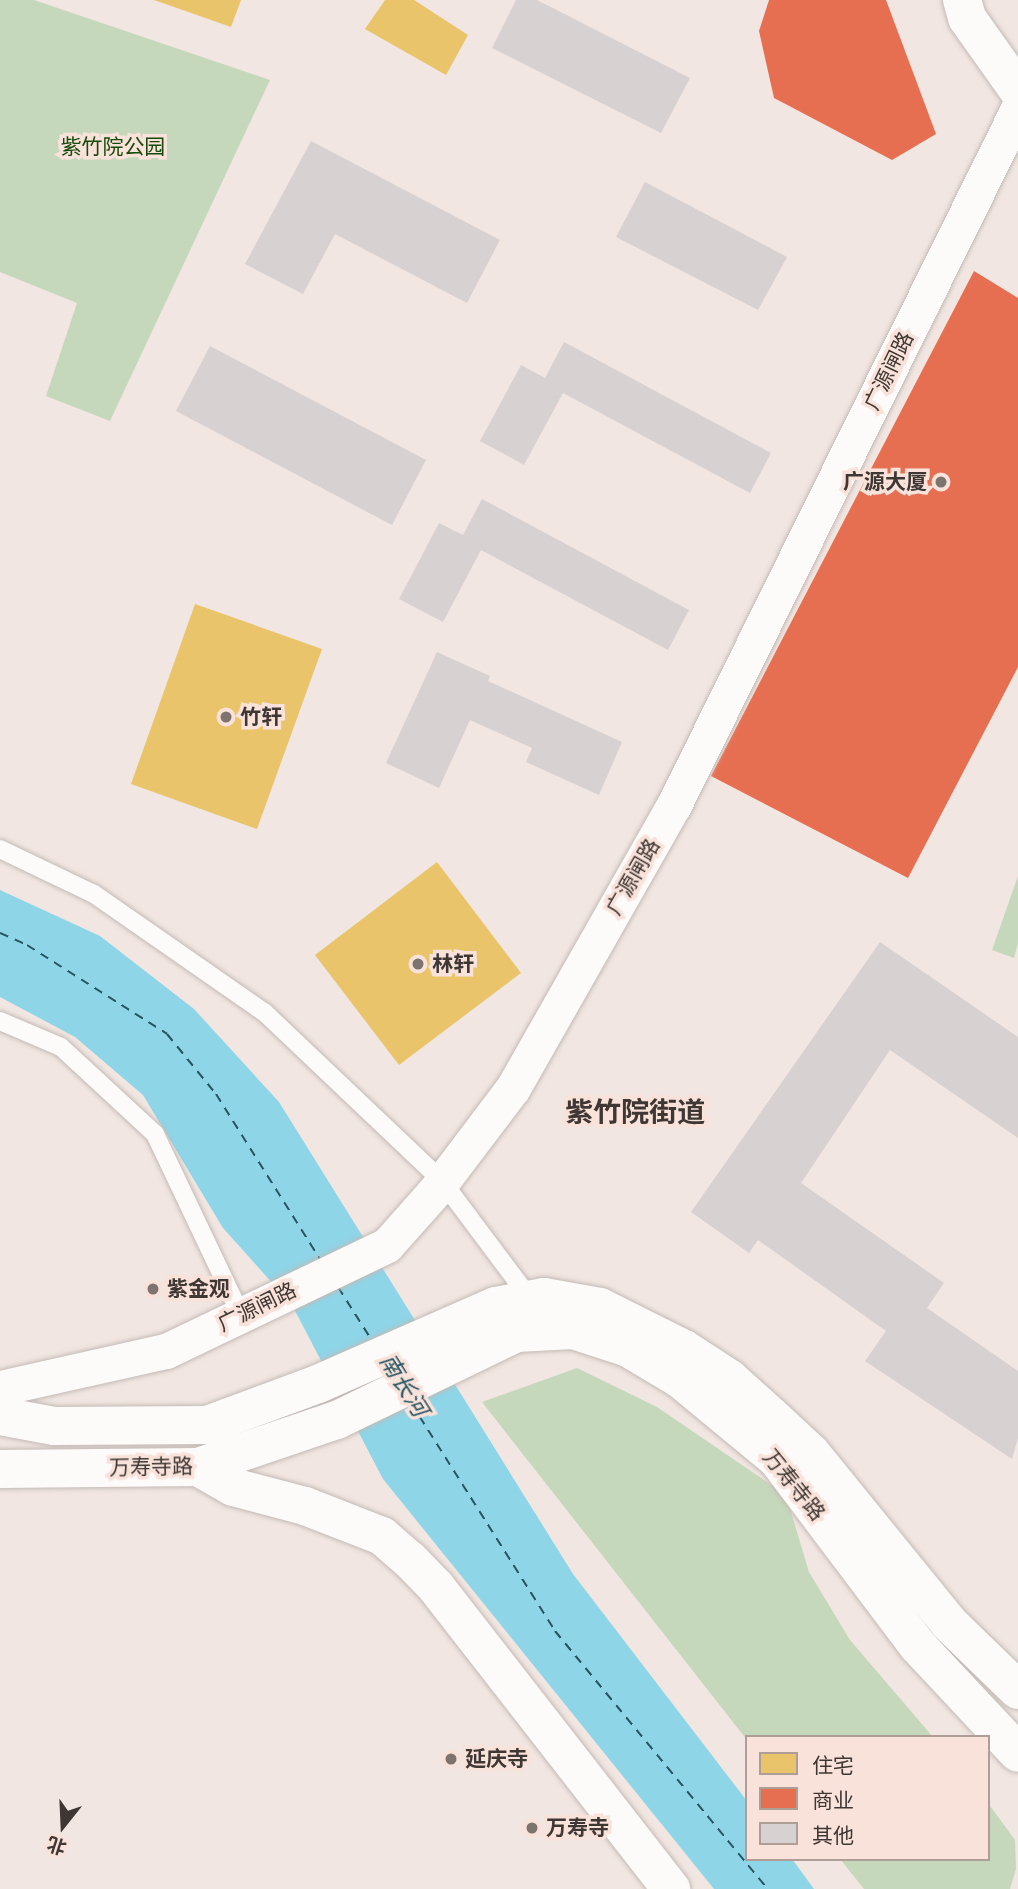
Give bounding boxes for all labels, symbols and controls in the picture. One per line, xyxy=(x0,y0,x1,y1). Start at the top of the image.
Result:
park label: 紫竹院公园 xyxy=(61,134,165,160)
street label: 广源闸路 xyxy=(859,328,919,414)
place label: 广源大厦 xyxy=(843,469,927,495)
marker: 广源大厦 xyxy=(933,474,949,490)
place label: 竹轩 xyxy=(240,704,282,730)
marker: 竹轩 xyxy=(218,709,234,725)
street label: 广源闸路 xyxy=(601,834,665,920)
place label: 林轩 xyxy=(432,951,474,977)
marker: 林轩 xyxy=(410,956,426,972)
district label: 紫竹院街道 xyxy=(565,1096,705,1130)
place label: 紫金观 xyxy=(167,1276,230,1302)
street label: 广源闸路 xyxy=(214,1277,300,1337)
marker: 紫金观 xyxy=(145,1281,161,1297)
water label: 南长河 xyxy=(374,1348,434,1422)
street label: 万寿寺路 xyxy=(758,1444,830,1526)
street label: 万寿寺路 xyxy=(109,1454,193,1480)
legend xyxy=(745,1735,990,1861)
place label: 延庆寺 xyxy=(465,1746,528,1772)
marker: 延庆寺 xyxy=(443,1751,459,1767)
text: 住宅 xyxy=(812,1754,854,1778)
text: 商业 xyxy=(812,1789,854,1813)
north arrow xyxy=(28,1791,98,1861)
place label: 万寿寺 xyxy=(546,1815,609,1841)
marker: 万寿寺 xyxy=(524,1820,540,1836)
text: 其他 xyxy=(812,1824,854,1848)
text: 北 xyxy=(44,1833,69,1859)

